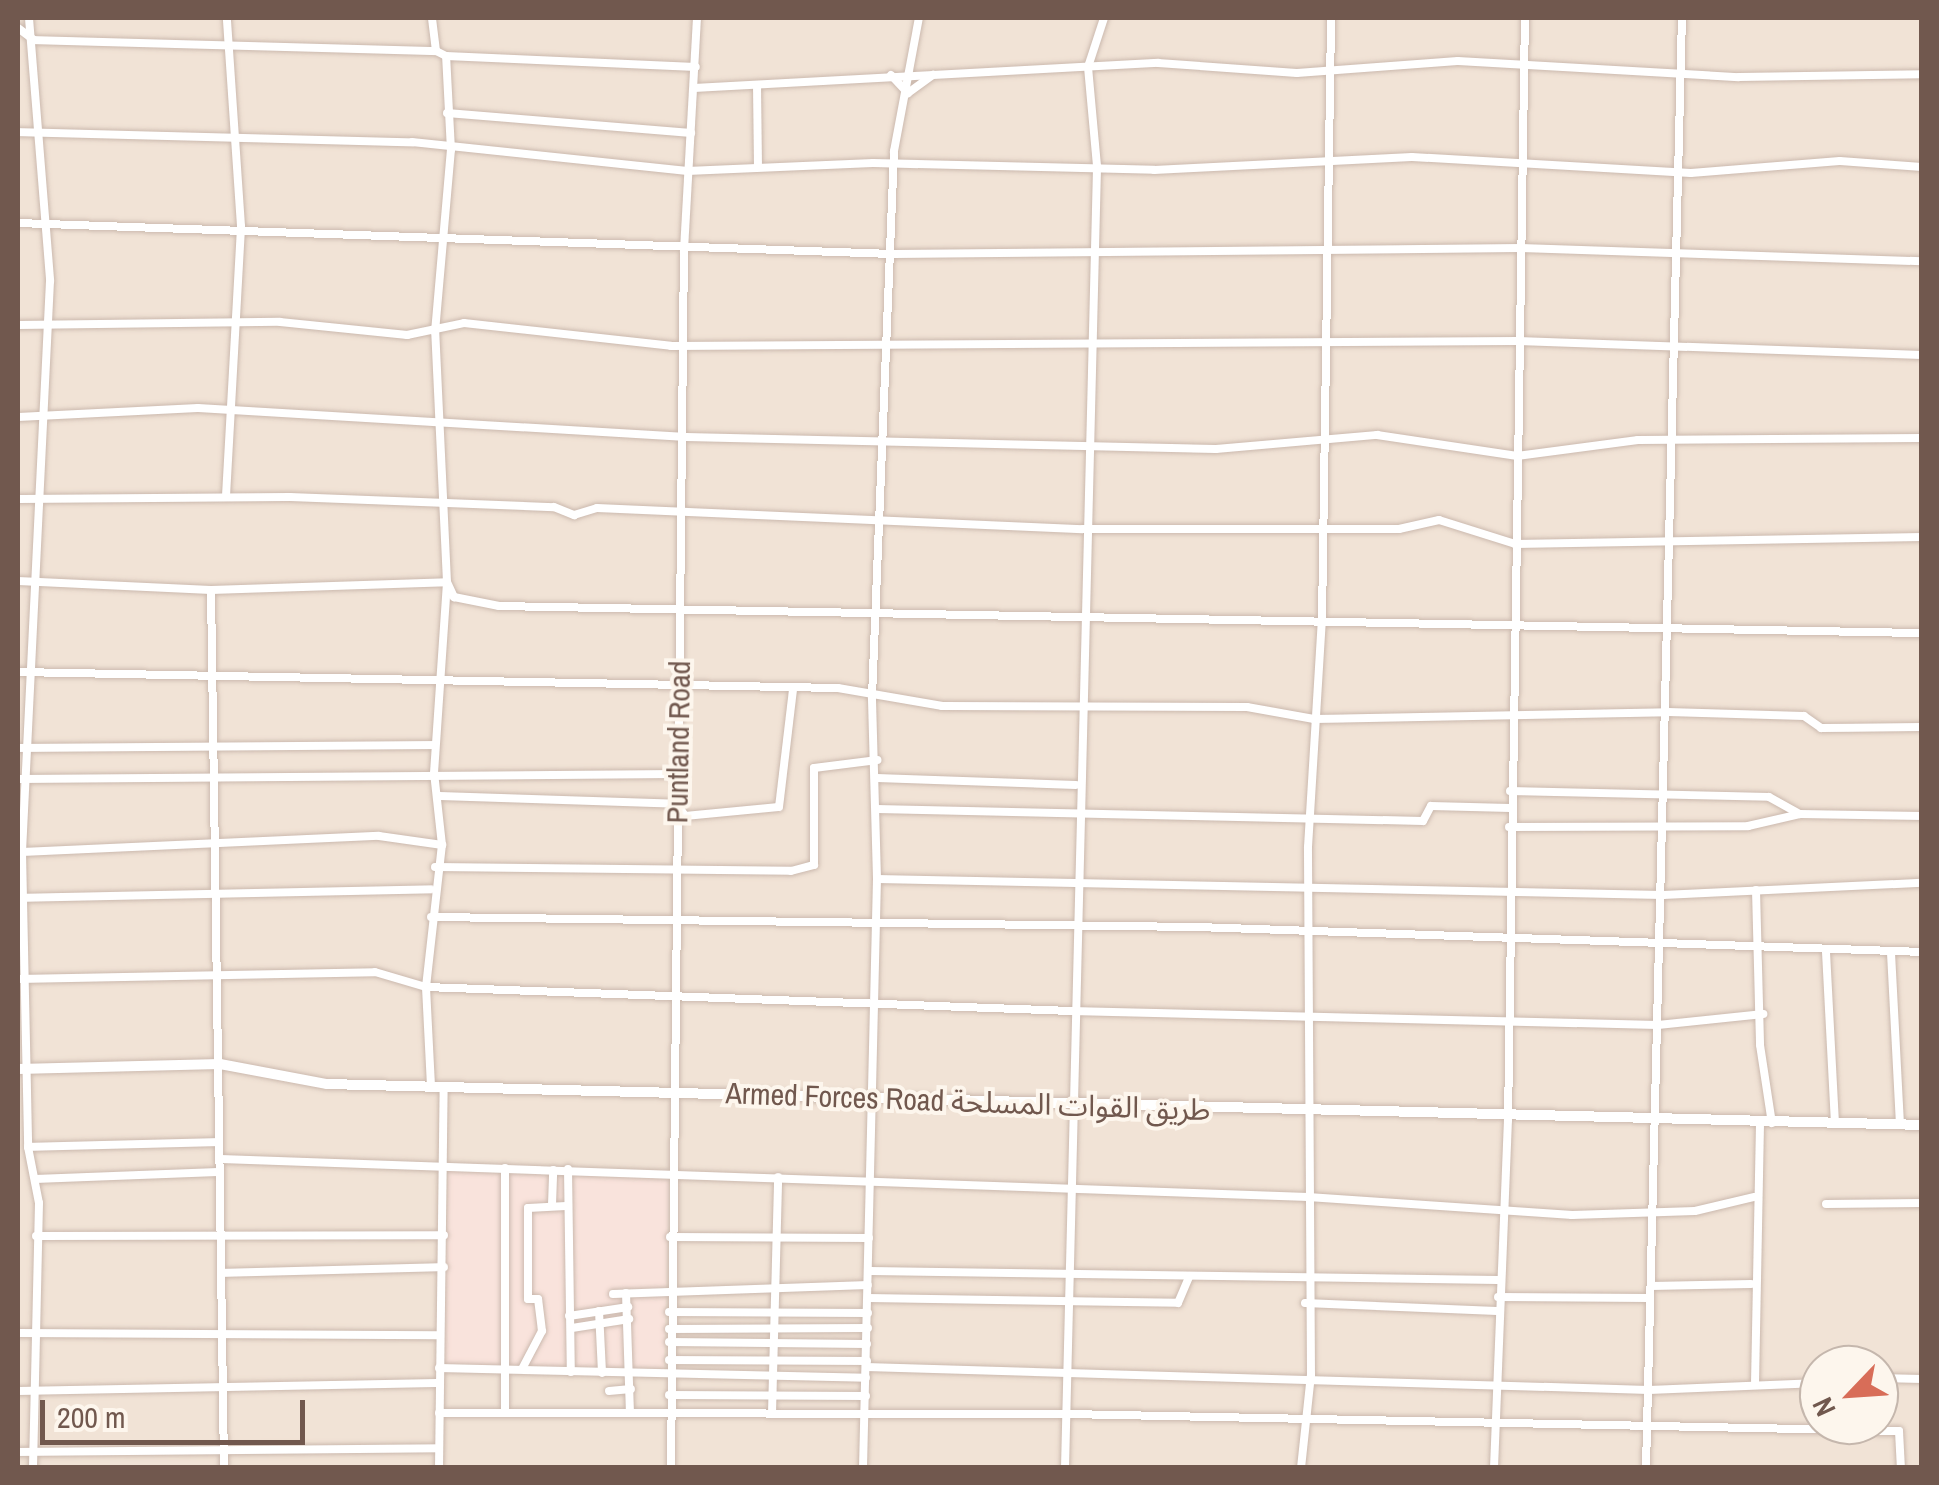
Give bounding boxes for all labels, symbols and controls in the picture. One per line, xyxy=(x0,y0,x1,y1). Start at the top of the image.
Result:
street label: Puntland Road xyxy=(659,660,697,824)
street label: Armed Forces Road طريق القوات المسلحة xyxy=(725,1075,1211,1127)
north arrow xyxy=(1799,1345,1899,1445)
scale bar xyxy=(45,1380,310,1442)
text: N xyxy=(1803,1391,1844,1422)
text: 200 m xyxy=(57,1397,125,1437)

